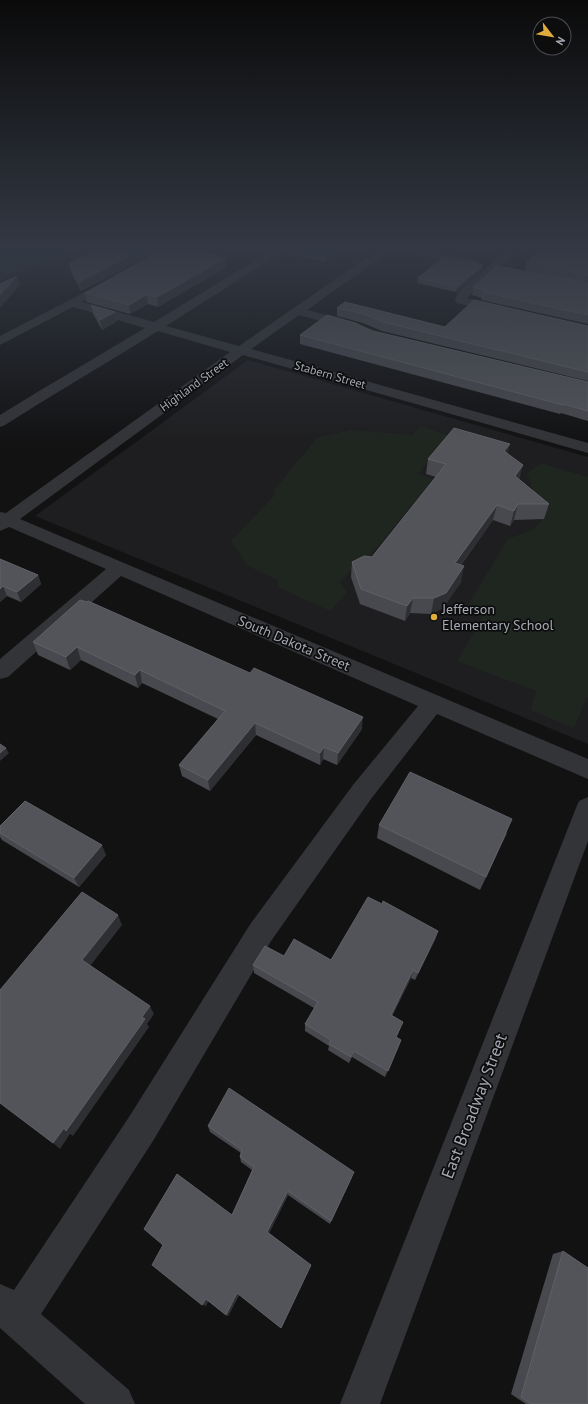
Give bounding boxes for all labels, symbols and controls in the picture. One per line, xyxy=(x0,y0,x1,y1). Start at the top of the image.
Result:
north arrow xyxy=(532,16,572,56)
text: N xyxy=(553,34,568,48)
street label: Highland Street xyxy=(157,355,231,414)
street label: Stabern Street xyxy=(293,357,368,392)
place label: Jefferson Elementary School xyxy=(441,600,554,634)
street label: South Dakota Street xyxy=(235,611,353,675)
marker: Jefferson Elementary School xyxy=(429,612,439,622)
street label: East Broadway Street xyxy=(436,1030,512,1182)

